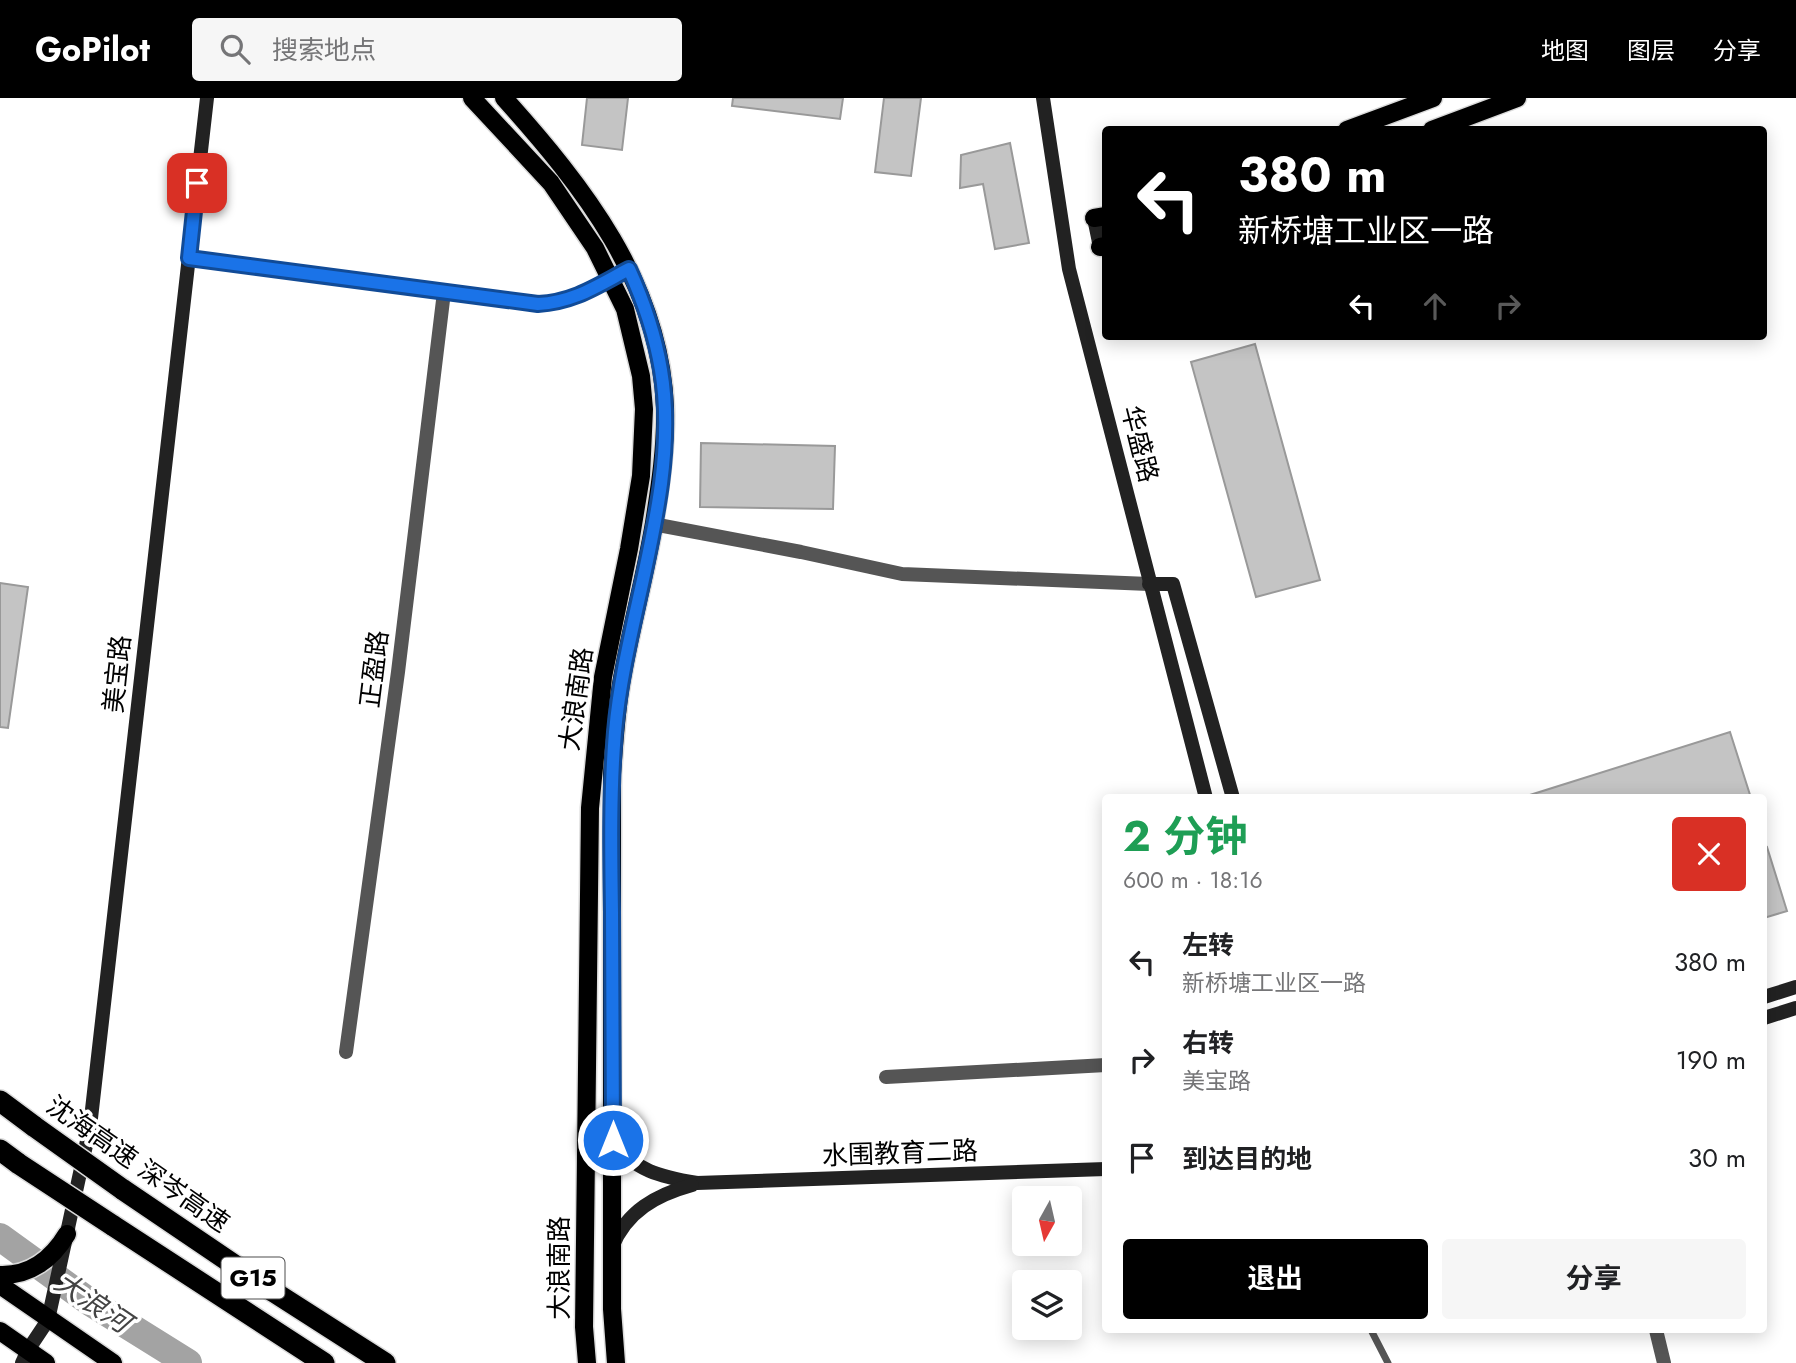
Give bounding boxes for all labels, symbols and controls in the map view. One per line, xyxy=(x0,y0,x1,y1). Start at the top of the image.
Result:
search box xyxy=(192,18,682,81)
text: GoPilot xyxy=(35,26,150,73)
icon: search xyxy=(216,30,254,68)
text: 搜索地点 xyxy=(272,31,376,69)
text: 地图 xyxy=(1541,33,1589,68)
text: 图层 xyxy=(1627,33,1675,68)
text: 分享 xyxy=(1713,33,1761,68)
text: 380 m xyxy=(1238,140,1386,210)
pin xyxy=(167,153,227,213)
icon: left xyxy=(1123,154,1214,245)
icon: arrive xyxy=(178,164,216,202)
text: 新桥塘工业区一路 xyxy=(1238,208,1494,254)
icon: left xyxy=(1343,287,1381,325)
icon: ahead xyxy=(1416,287,1454,325)
icon: right xyxy=(1489,287,1527,325)
street label: 华盛路 xyxy=(1112,402,1168,486)
street label: 正盈路 xyxy=(350,628,398,710)
street label: 美宝路 xyxy=(94,633,140,715)
street label: 大浪南路 xyxy=(550,645,602,753)
text: 2 分钟 xyxy=(1123,806,1247,867)
button: close xyxy=(1672,817,1746,891)
text: 600 m · 18:16 xyxy=(1123,863,1263,897)
text: 左转 xyxy=(1182,926,1234,964)
icon: left xyxy=(1123,943,1161,981)
text: 380 m xyxy=(1674,943,1746,981)
text: 新桥塘工业区一路 xyxy=(1182,966,1366,1000)
text: 右转 xyxy=(1182,1024,1234,1062)
icon: right xyxy=(1123,1041,1161,1079)
text: 190 m xyxy=(1676,1041,1746,1079)
text: 美宝路 xyxy=(1182,1064,1251,1098)
street label: 沈海高速 深岑高速 xyxy=(39,1087,237,1241)
position arrow xyxy=(576,1103,650,1177)
street label: 水围教育二路 xyxy=(821,1131,979,1175)
icon: arrive xyxy=(1123,1139,1161,1177)
text: 30 m xyxy=(1688,1139,1746,1177)
text: 到达目的地 xyxy=(1182,1140,1312,1178)
north arrow xyxy=(1012,1186,1082,1256)
map controls xyxy=(1012,1186,1082,1340)
street label: 大浪南路 xyxy=(540,1216,578,1320)
button: 退出 xyxy=(1123,1239,1428,1319)
button: 分享 xyxy=(1442,1239,1746,1319)
road number: G15 xyxy=(222,1258,284,1298)
water label: 大浪河 xyxy=(46,1262,143,1346)
button: layers xyxy=(1012,1270,1082,1340)

